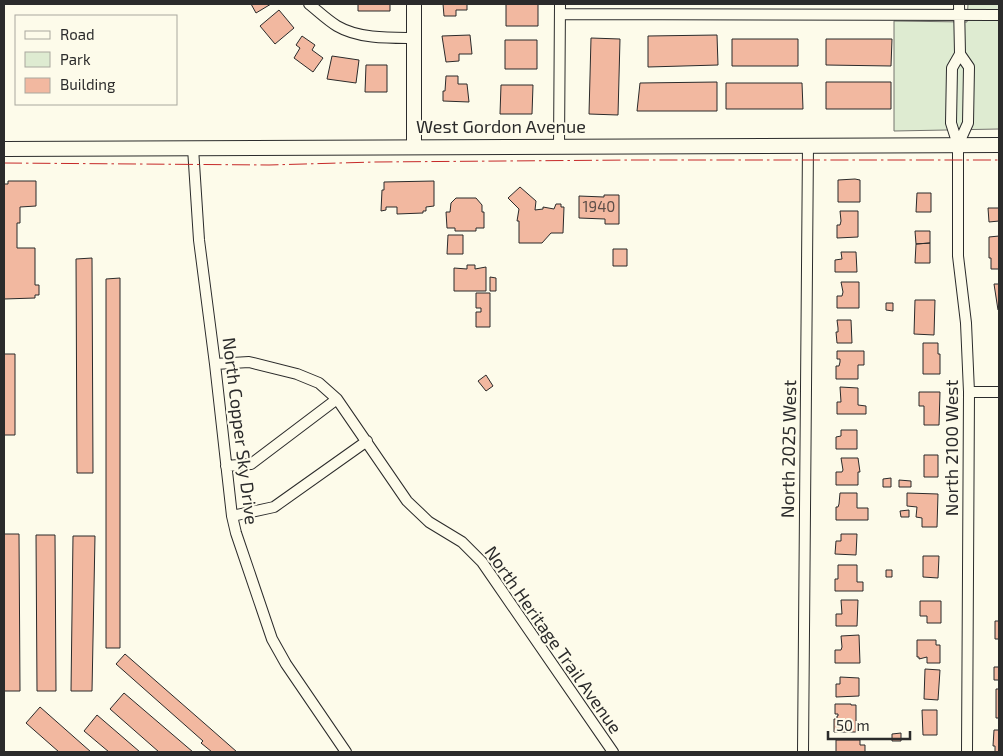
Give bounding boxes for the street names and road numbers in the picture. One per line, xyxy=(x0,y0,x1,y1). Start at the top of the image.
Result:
street label: West Gordon Avenue xyxy=(416,115,586,137)
street label: North Copper Sky Drive xyxy=(219,336,263,526)
street label: North 2025 West xyxy=(776,379,800,518)
street label: North 2100 West xyxy=(940,380,962,516)
street label: North Heritage Trail Avenue xyxy=(481,541,627,737)

